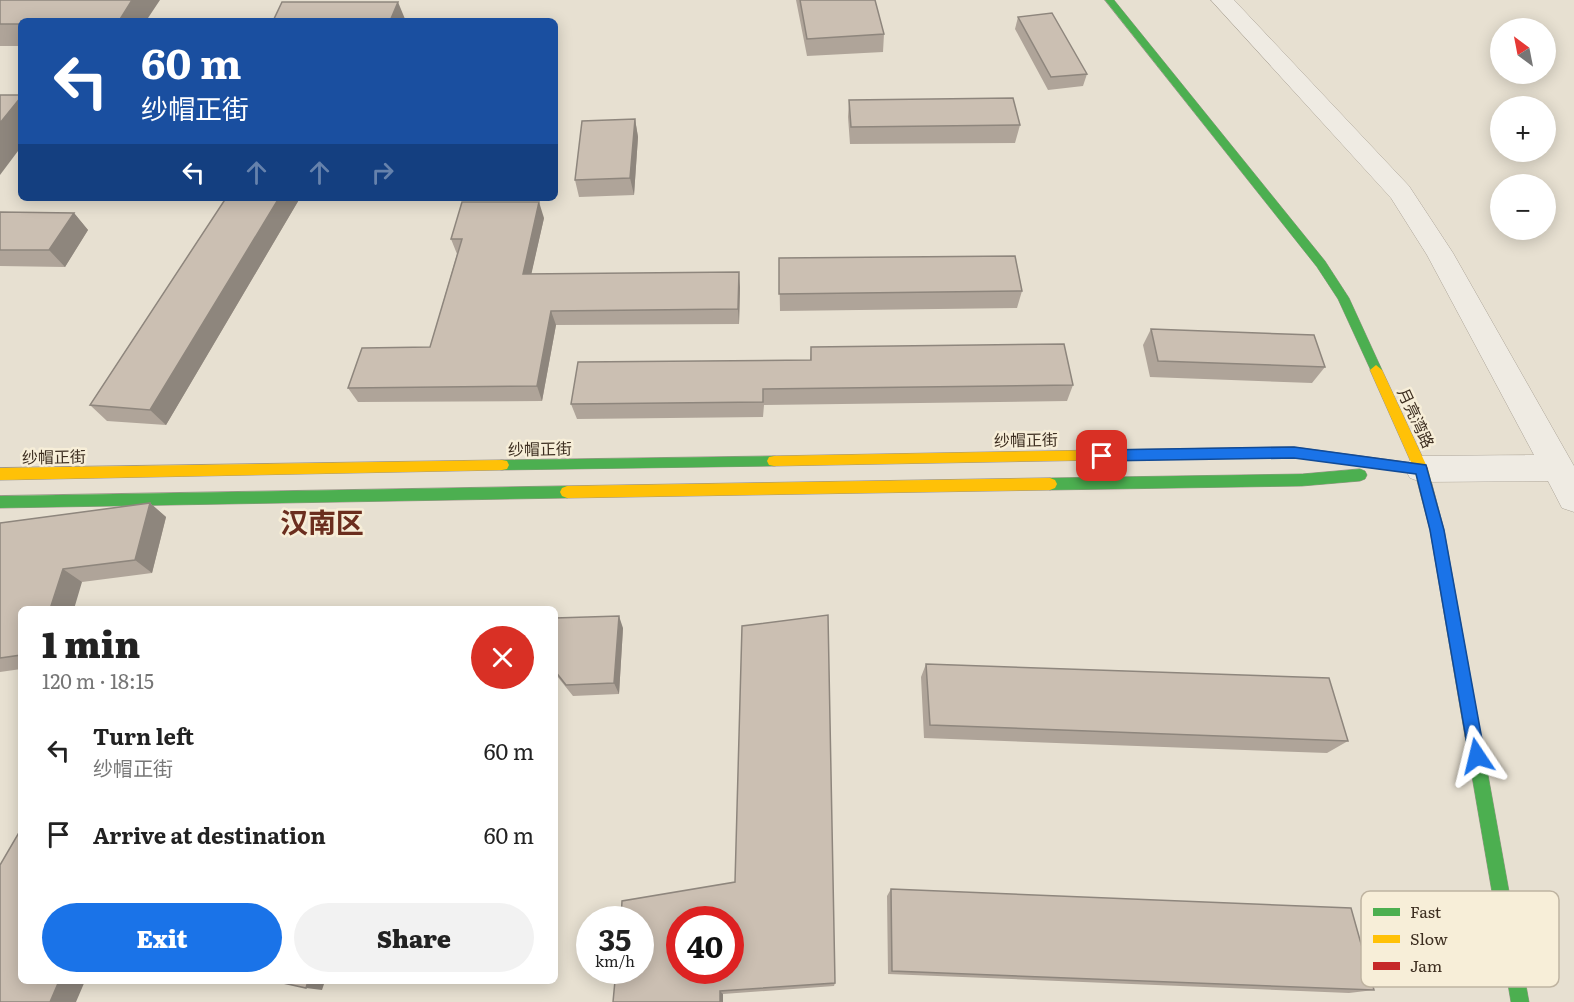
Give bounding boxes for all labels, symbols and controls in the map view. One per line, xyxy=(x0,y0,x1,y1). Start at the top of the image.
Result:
north arrow xyxy=(1490,18,1556,84)
map controls xyxy=(1490,18,1556,240)
text: 60 m xyxy=(141,30,242,92)
icon: left xyxy=(42,42,120,120)
text: 纱帽正街 xyxy=(141,87,249,127)
button: + xyxy=(1490,96,1556,162)
icon: left xyxy=(177,156,210,189)
icon: ahead xyxy=(240,156,273,189)
icon: ahead xyxy=(303,156,336,189)
icon: right xyxy=(366,156,399,189)
button: − xyxy=(1490,174,1556,240)
street label: 月亮湾路 xyxy=(1393,383,1441,452)
street label: 纱帽正街 xyxy=(994,426,1058,452)
pin xyxy=(1076,430,1127,481)
street label: 纱帽正街 xyxy=(508,435,572,461)
icon: arrive xyxy=(1085,439,1118,472)
street label: 纱帽正街 xyxy=(22,443,86,469)
district label: 汉南区 xyxy=(280,500,364,542)
text: 1 min xyxy=(42,616,140,669)
button: close xyxy=(471,626,534,689)
text: 120 m · 18:15 xyxy=(42,665,154,695)
text: Turn left xyxy=(93,719,194,752)
position arrow xyxy=(1445,724,1509,788)
icon: left xyxy=(42,734,75,767)
text: 60 m xyxy=(484,734,534,767)
text: 纱帽正街 xyxy=(93,752,173,782)
icon: arrive xyxy=(42,818,75,851)
text: Arrive at destination xyxy=(93,818,326,851)
text: 60 m xyxy=(484,818,534,851)
legend xyxy=(1361,891,1559,987)
text: Fast xyxy=(1410,899,1442,923)
button: Exit xyxy=(42,903,282,972)
button: Share xyxy=(294,903,534,972)
speed limit sign: 40 xyxy=(666,906,744,984)
text: 35 xyxy=(599,916,631,960)
text: Slow xyxy=(1410,926,1448,950)
text: km/h xyxy=(595,949,635,972)
text: Jam xyxy=(1410,953,1443,977)

